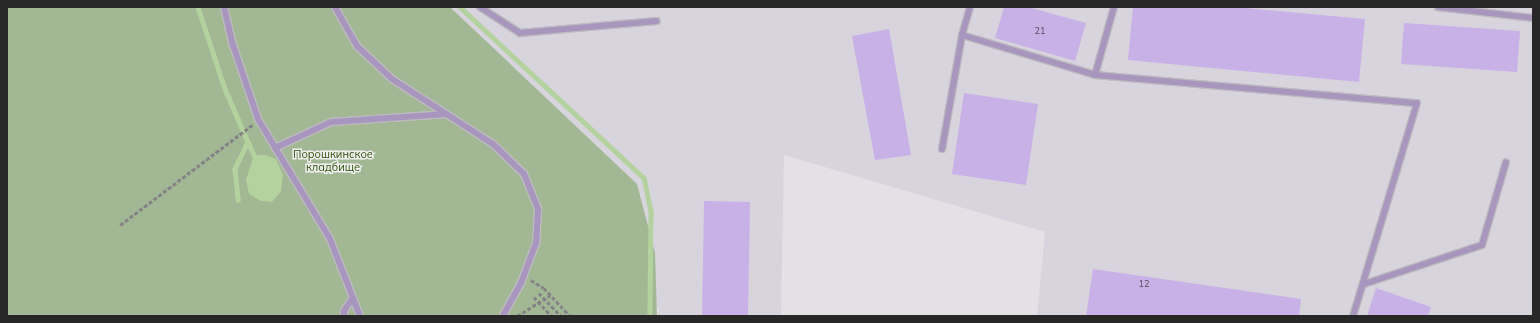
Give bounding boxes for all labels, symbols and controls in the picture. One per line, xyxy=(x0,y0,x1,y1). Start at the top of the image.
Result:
house number: 21 xyxy=(1035,26,1045,36)
park label: Порошкинское кладбище xyxy=(293,148,373,174)
house number: 12 xyxy=(1139,279,1149,289)

